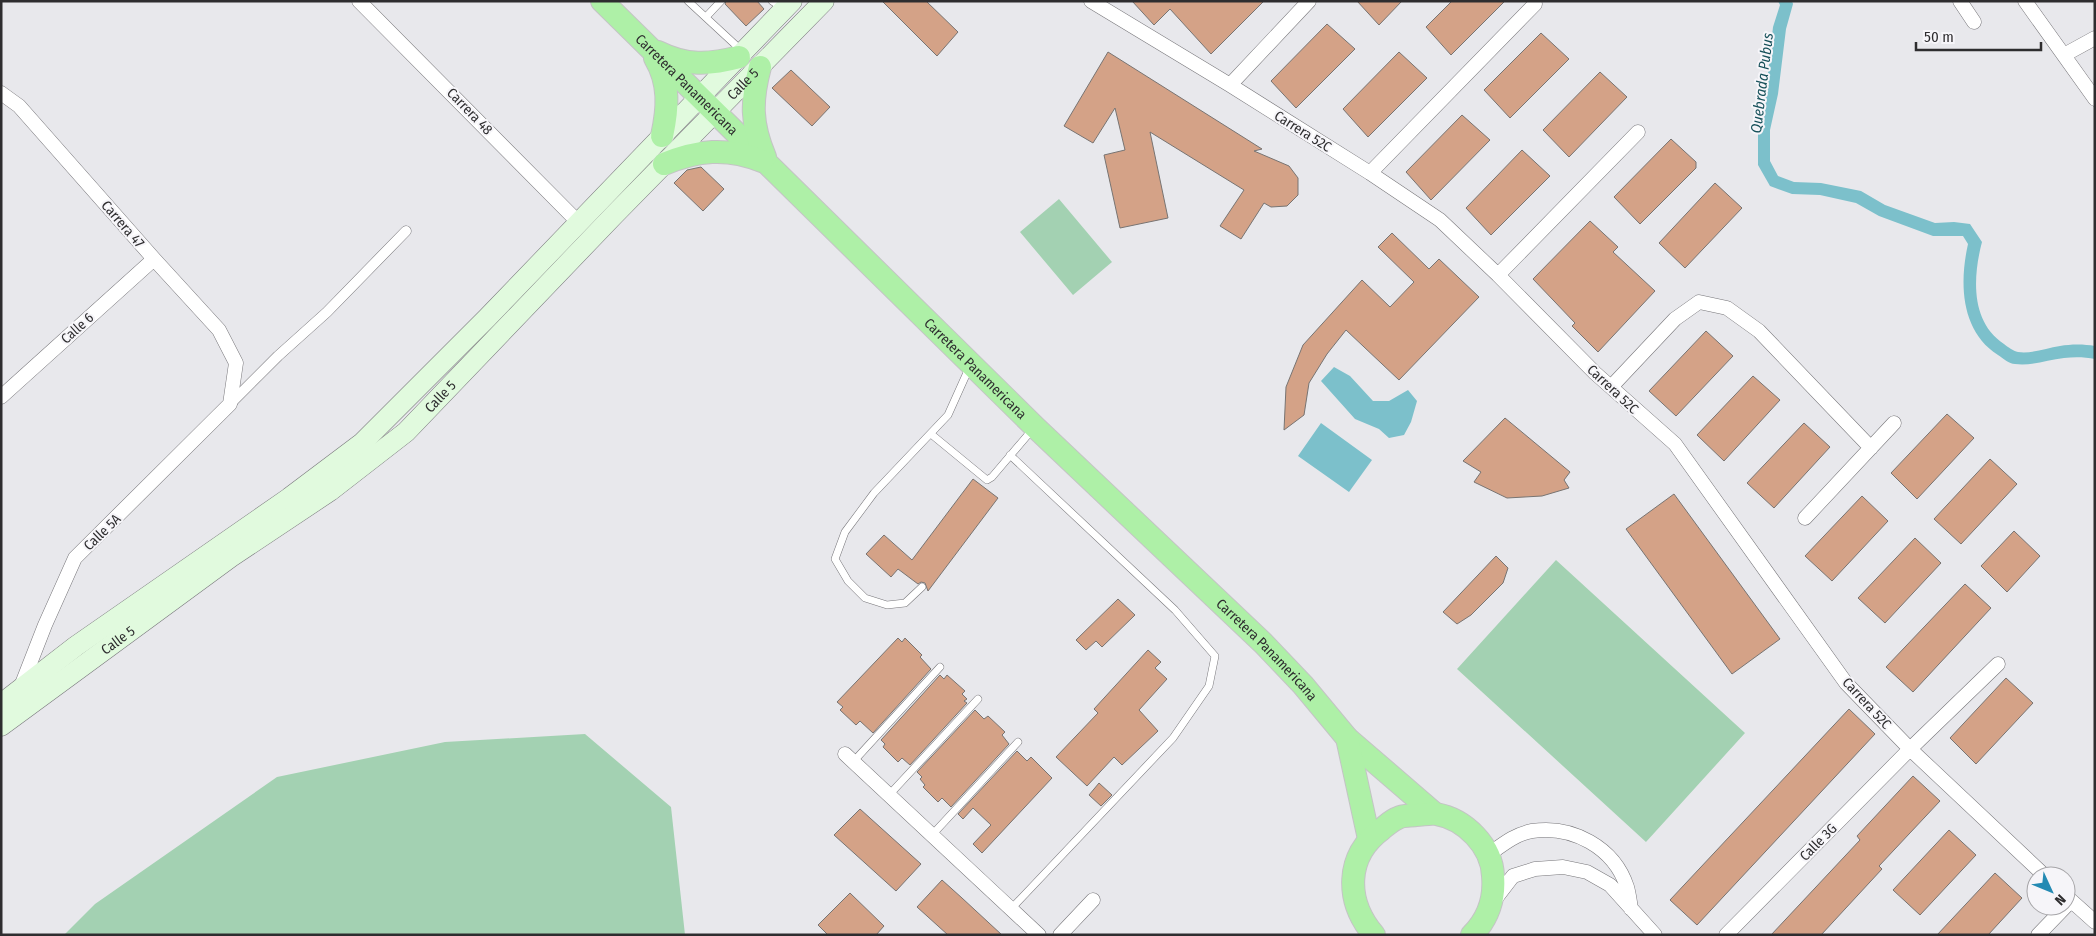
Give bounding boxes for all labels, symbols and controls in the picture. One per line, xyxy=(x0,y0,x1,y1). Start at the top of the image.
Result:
scale bar xyxy=(1916,20,2041,52)
text: 50 m xyxy=(1924,28,1954,46)
street label: Carretera Panamericana xyxy=(632,31,741,139)
water label: Quebrada Pubus xyxy=(1747,31,1777,134)
street label: Calle 5 xyxy=(724,65,762,104)
street label: Carrera 48 xyxy=(443,84,496,138)
street label: Carrera 52C xyxy=(1271,107,1334,156)
street label: Carrera 47 xyxy=(98,197,148,252)
street label: Calle 6 xyxy=(57,309,97,347)
street label: Carretera Panamericana xyxy=(920,315,1030,423)
street label: Carrera 52C xyxy=(1583,361,1642,417)
street label: Calle 5 xyxy=(421,377,460,416)
street label: Calle 5A xyxy=(80,510,125,554)
street label: Carretera Panamericana xyxy=(1213,595,1321,705)
street label: Calle 5 xyxy=(98,623,138,659)
street label: Carrera 52C xyxy=(1839,674,1895,733)
street label: Calle 3G xyxy=(1796,820,1840,864)
north arrow xyxy=(2026,866,2076,916)
text: N xyxy=(2051,891,2069,909)

